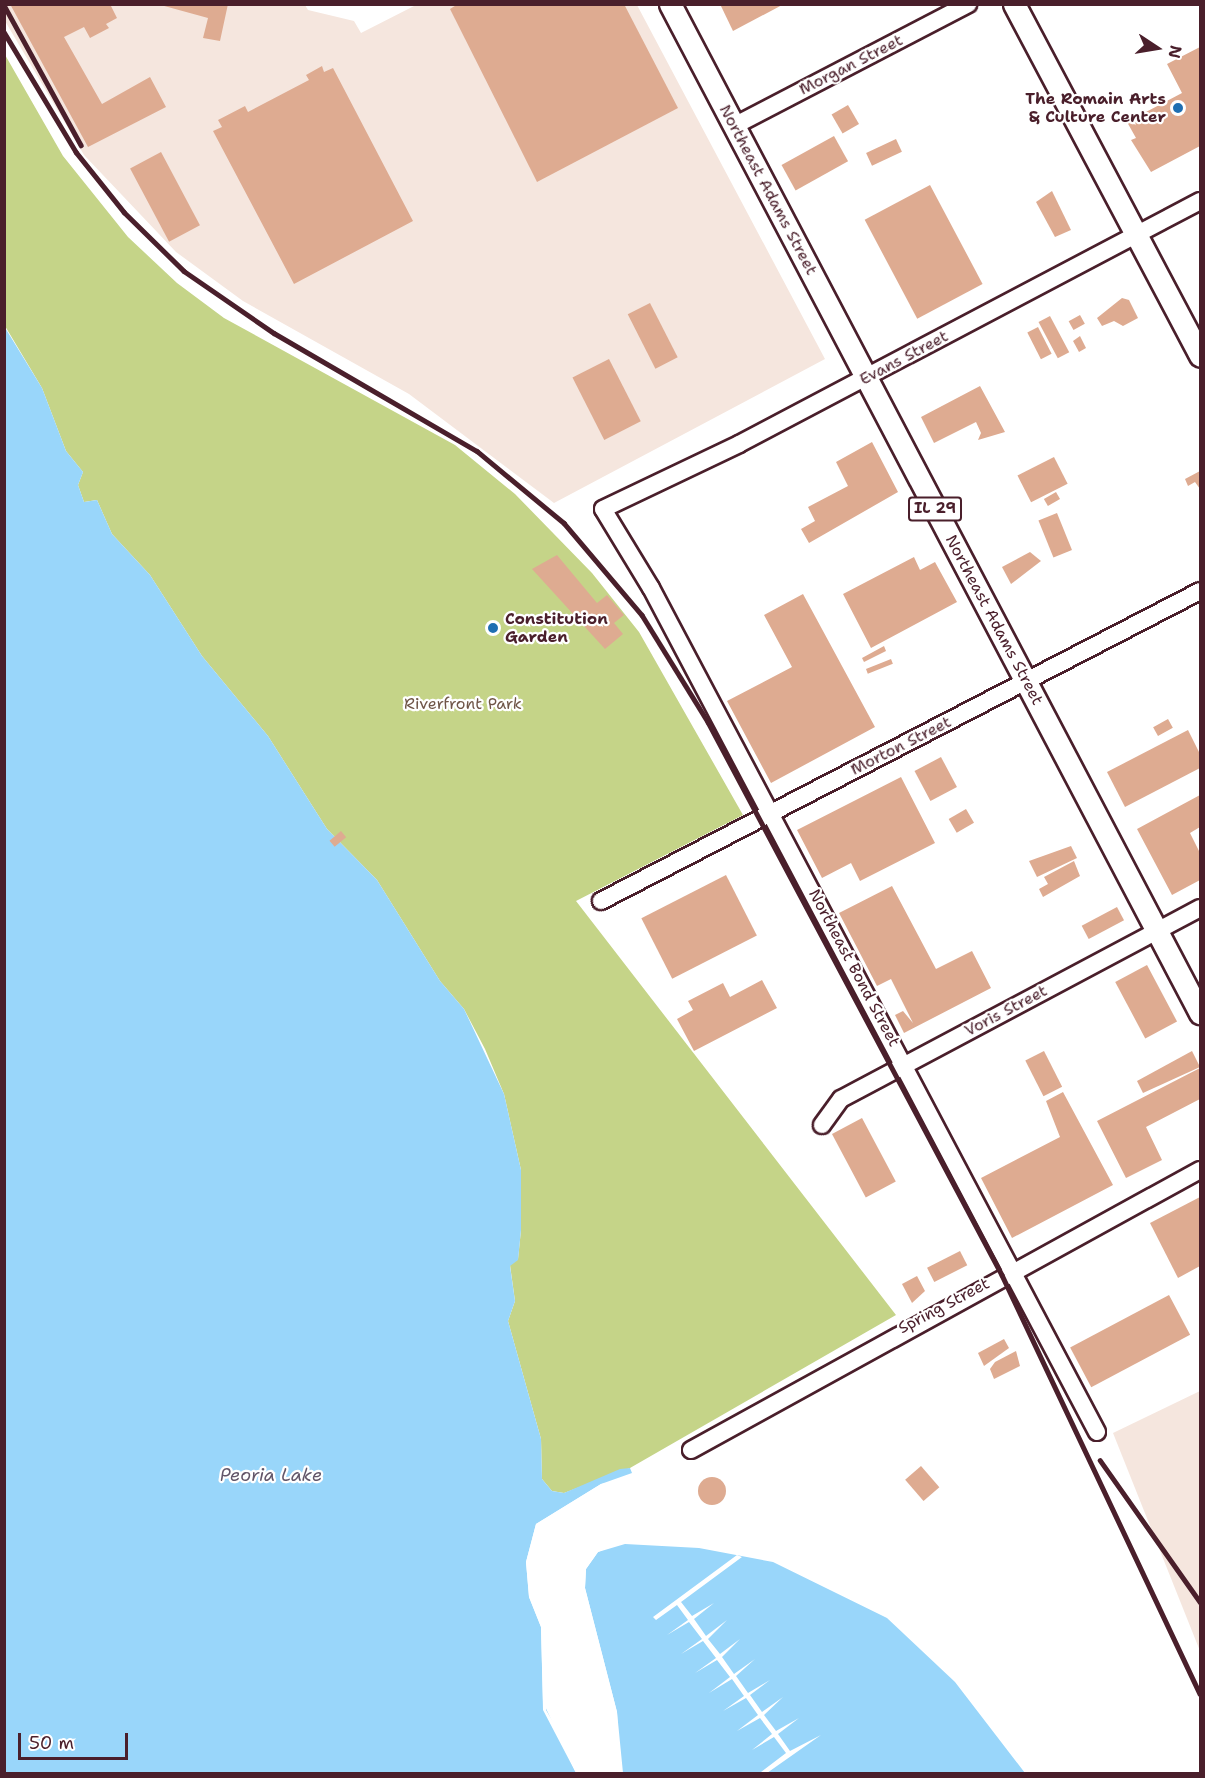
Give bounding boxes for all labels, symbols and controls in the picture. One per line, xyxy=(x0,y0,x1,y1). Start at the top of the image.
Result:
north arrow xyxy=(1127,18,1187,78)
street label: Morgan Street xyxy=(796,31,906,99)
text: N xyxy=(1164,43,1187,60)
place label: The Romain Arts & Culture Center xyxy=(1025,89,1166,127)
marker: The Romain Arts & Culture Center xyxy=(1171,101,1185,115)
street label: Northeast Adams Street xyxy=(715,102,821,278)
street label: Evans Street xyxy=(856,327,952,389)
road number: IL 29 xyxy=(908,497,962,521)
street label: Northeast Adams Street xyxy=(941,532,1047,708)
place label: Constitution Garden xyxy=(505,609,608,647)
marker: Constitution Garden xyxy=(486,621,500,635)
park label: Riverfront Park xyxy=(404,694,522,714)
street label: Morton Street xyxy=(848,712,954,780)
street label: Northeast Bond Street xyxy=(804,886,904,1050)
street label: Voris Street xyxy=(961,981,1051,1041)
street label: Spring Street xyxy=(895,1274,993,1338)
water label: Peoria Lake xyxy=(220,1464,322,1486)
scale bar xyxy=(21,1721,130,1759)
text: 50 m xyxy=(29,1731,74,1755)

